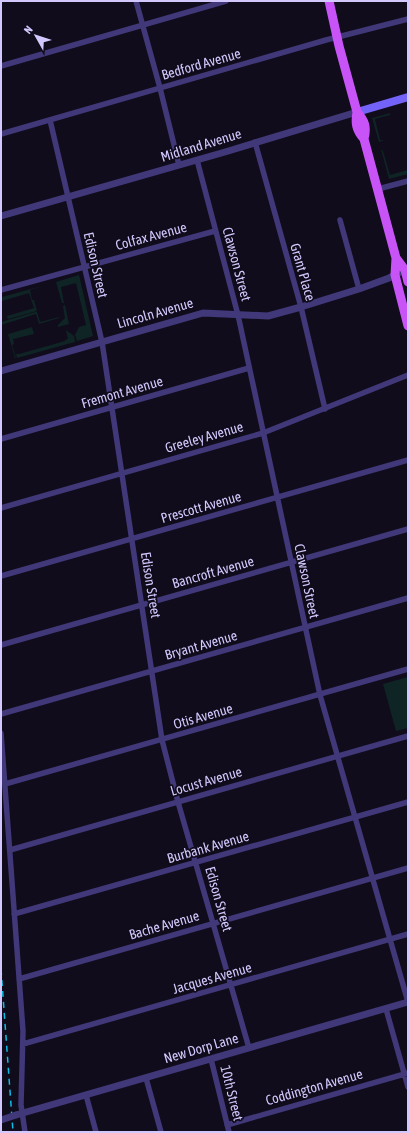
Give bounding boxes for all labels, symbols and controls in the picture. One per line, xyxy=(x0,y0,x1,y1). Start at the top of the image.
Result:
north arrow xyxy=(16,16,56,56)
text: N xyxy=(22,23,35,36)
street label: Bedford Avenue xyxy=(160,45,242,83)
street label: Midland Avenue xyxy=(159,125,243,165)
street label: Colfax Avenue xyxy=(114,219,188,253)
street label: Clawson Street xyxy=(219,225,255,303)
street label: Edison Street xyxy=(81,231,111,299)
street label: Grant Place xyxy=(287,241,319,303)
street label: Lincoln Avenue xyxy=(115,295,195,331)
street label: Fremont Avenue xyxy=(79,373,165,411)
street label: Greeley Avenue xyxy=(163,418,245,456)
street label: Prescott Avenue xyxy=(159,488,243,526)
street label: Clawson Street xyxy=(291,542,323,620)
street label: Edison Street xyxy=(138,551,164,619)
street label: Bancroft Avenue xyxy=(170,553,256,591)
street label: Bryant Avenue xyxy=(163,627,239,663)
street label: Otis Avenue xyxy=(171,700,235,732)
street label: Locust Avenue xyxy=(168,763,244,799)
street label: Burbank Avenue xyxy=(165,828,251,866)
street label: Edison Street xyxy=(202,865,236,933)
street label: Bache Avenue xyxy=(127,907,201,943)
street label: Jacques Avenue xyxy=(171,959,253,997)
street label: New Dorp Lane xyxy=(162,1030,240,1066)
street label: 10th Street xyxy=(217,1064,247,1122)
street label: Coddington Avenue xyxy=(264,1066,364,1108)

